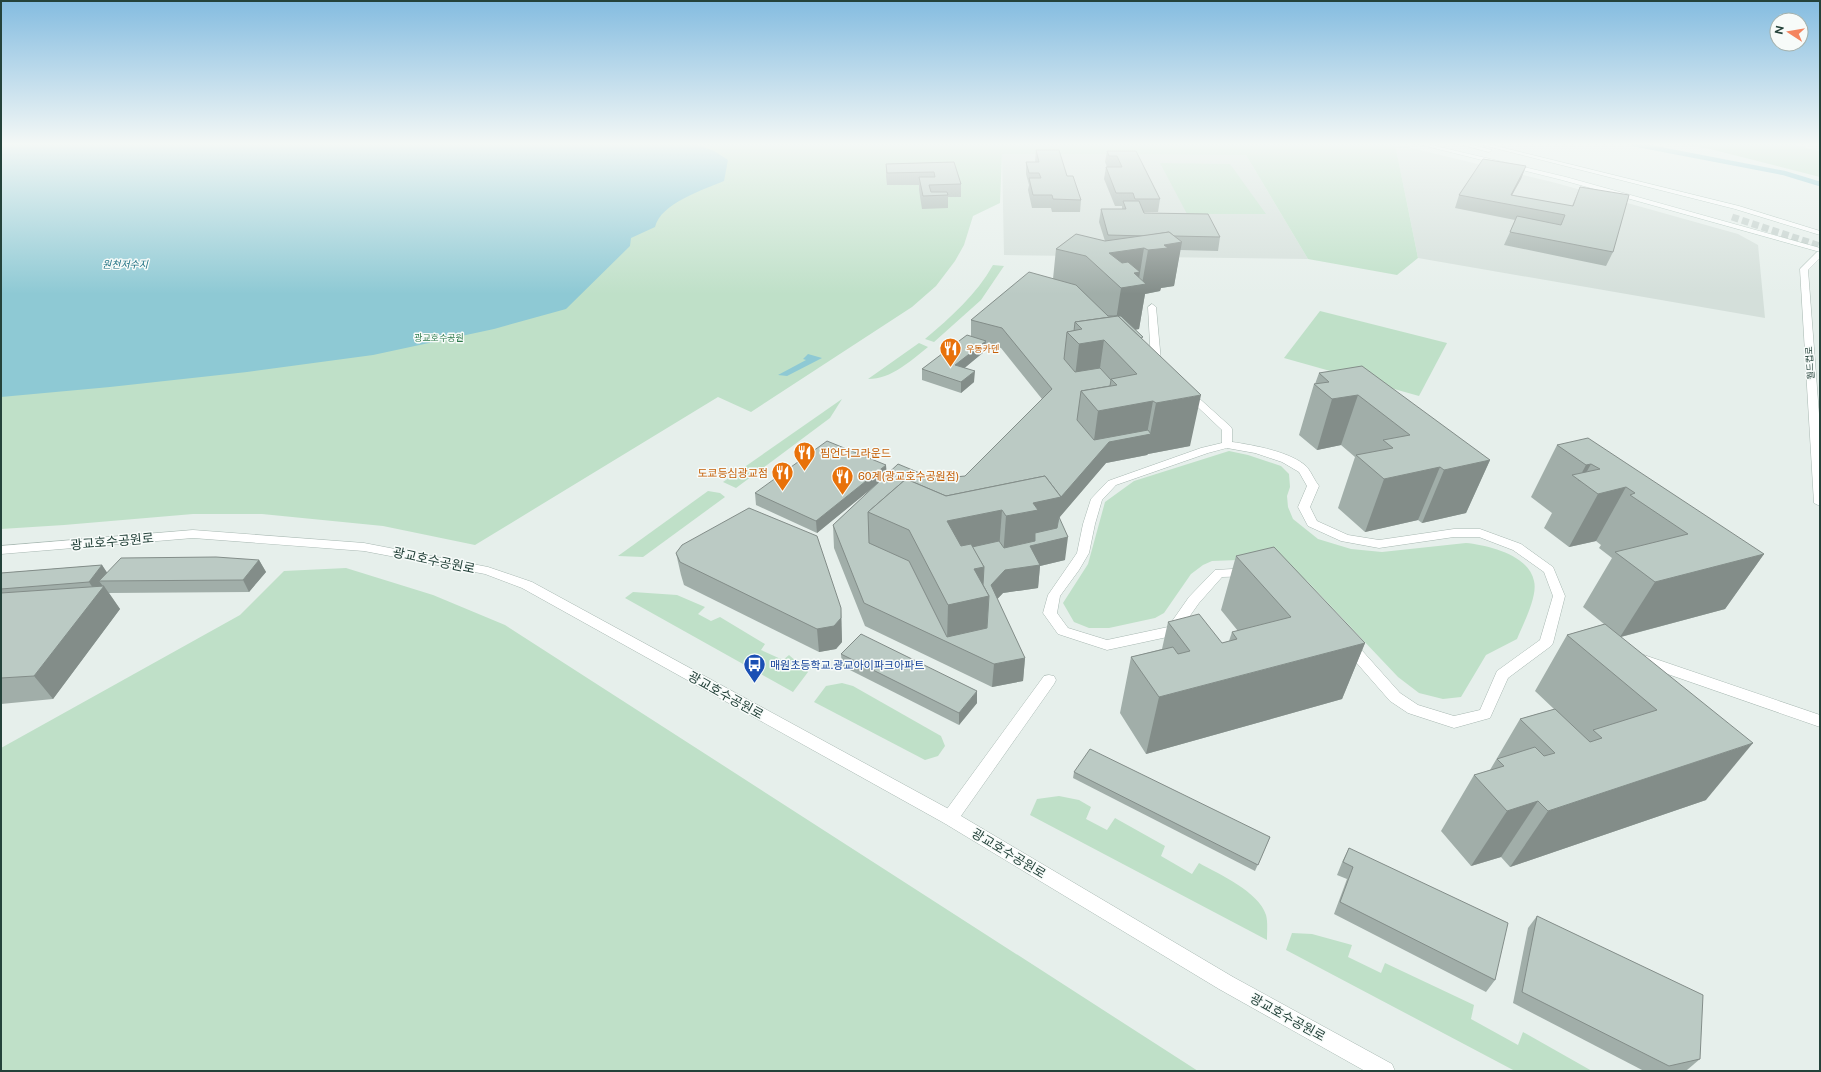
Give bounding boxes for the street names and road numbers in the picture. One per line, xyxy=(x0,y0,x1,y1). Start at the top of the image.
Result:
street label: 월드컵로 xyxy=(1803,346,1816,380)
street label: 광교호수공원로 xyxy=(70,530,154,553)
street label: 광교호수공원로 xyxy=(391,544,476,577)
street label: 광교호수공원로 xyxy=(686,669,766,722)
street label: 광교호수공원로 xyxy=(969,825,1049,881)
street label: 광교호수공원로 xyxy=(1248,991,1328,1044)

